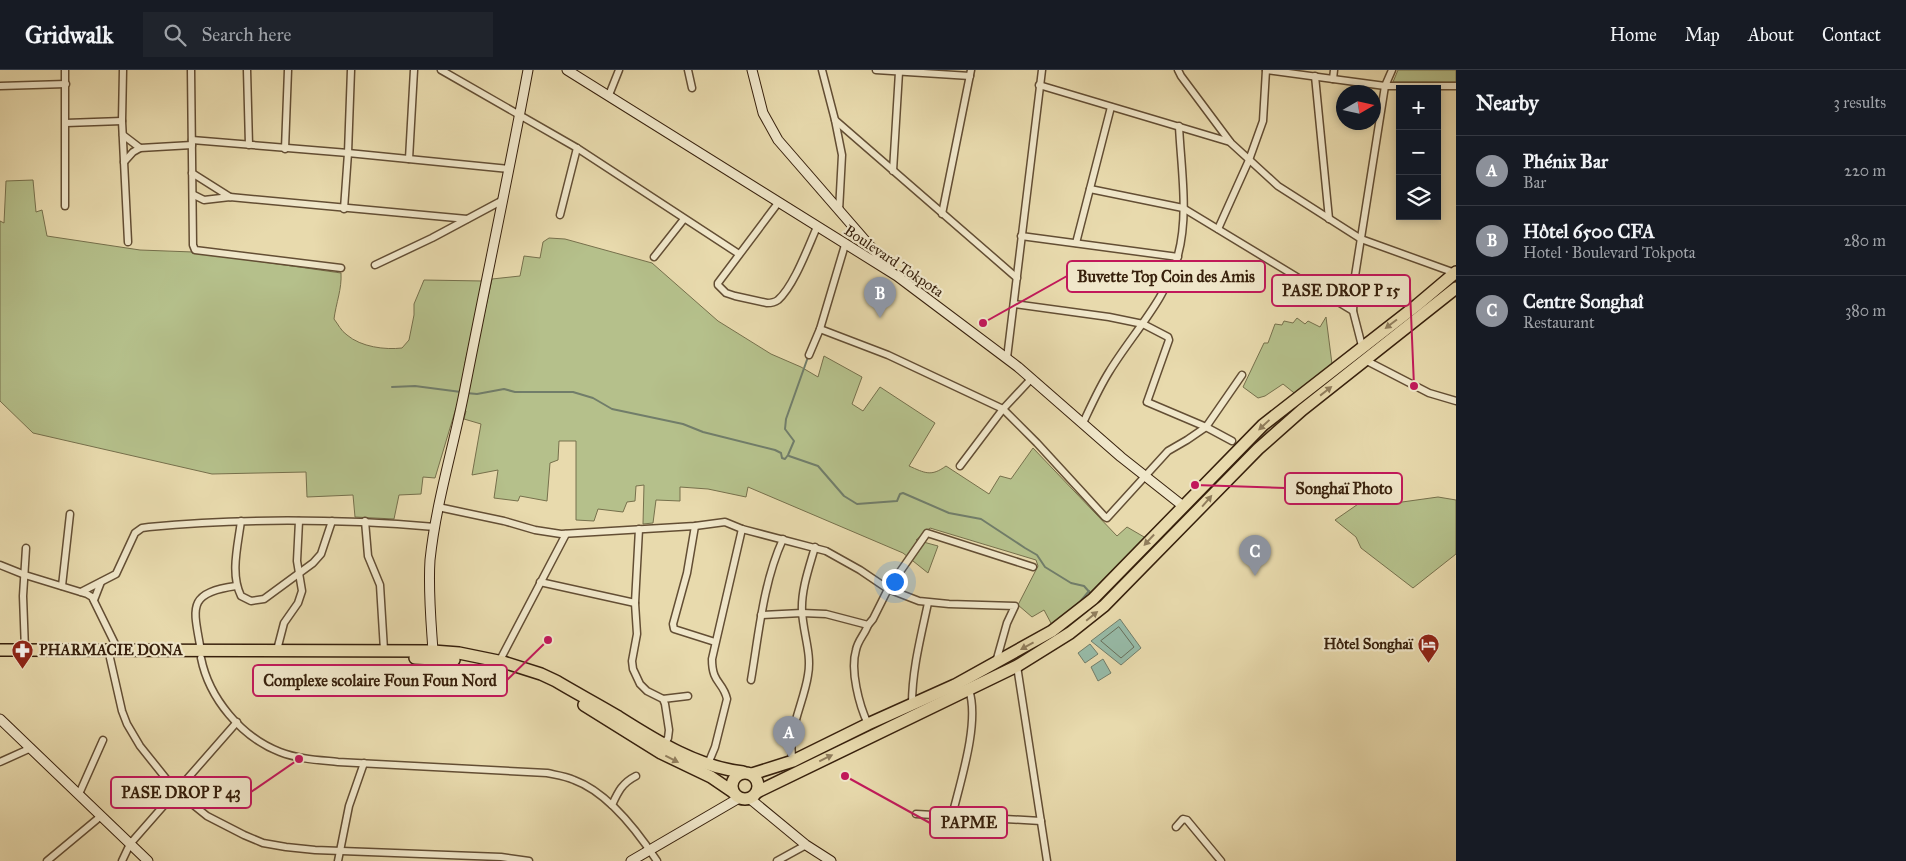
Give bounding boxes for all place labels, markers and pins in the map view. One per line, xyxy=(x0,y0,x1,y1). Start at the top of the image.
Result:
callout: Buvette Top Coin des Amis xyxy=(1067,261,1265,292)
callout: PASE DROP P 15 xyxy=(1272,275,1410,306)
pin: B xyxy=(864,277,896,318)
callout: Songhaï Photo xyxy=(1285,473,1402,504)
pin: C xyxy=(1239,535,1271,576)
hotel icon: Hôtel Songhaï xyxy=(1417,632,1441,663)
place label: Hôtel Songhaï xyxy=(1323,635,1414,654)
pharmacy icon: PHARMACIE DONA xyxy=(11,638,35,669)
place label: PHARMACIE DONA xyxy=(39,641,184,659)
callout: Complexe scolaire Foun Foun Nord xyxy=(253,665,507,696)
pin: A xyxy=(773,716,805,757)
callout: PASE DROP P 43 xyxy=(111,777,251,808)
callout: PAPME xyxy=(930,807,1007,838)

